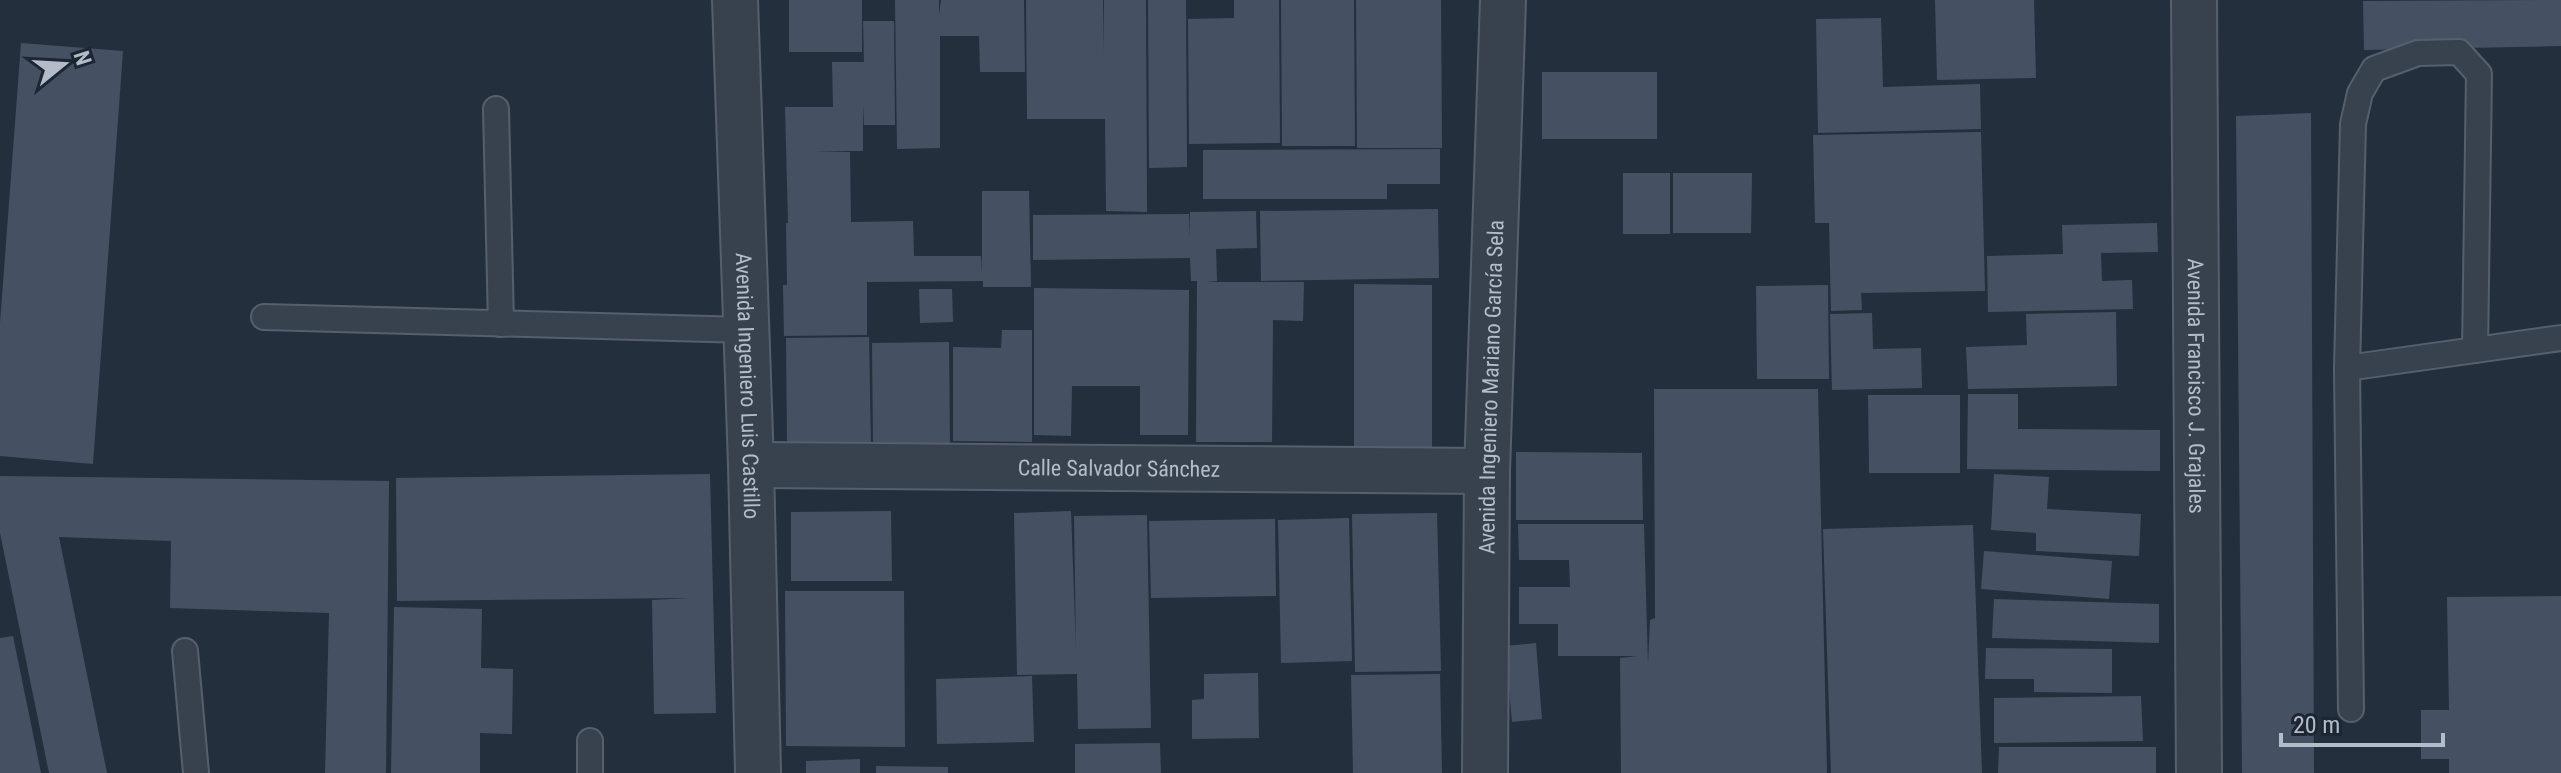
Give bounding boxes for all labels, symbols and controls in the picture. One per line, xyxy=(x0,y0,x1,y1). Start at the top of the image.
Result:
north arrow xyxy=(24,24,104,104)
text: N xyxy=(69,48,97,68)
street label: Avenida Ingeniero Mariano García Sela xyxy=(1474,219,1508,554)
street label: Avenida Ingeniero Luis Castillo xyxy=(731,252,765,519)
street label: Avenida Francisco J. Grajales xyxy=(2183,258,2210,514)
street label: Calle Salvador Sánchez xyxy=(1018,455,1220,481)
scale bar xyxy=(2281,697,2443,747)
text: 20 m xyxy=(2293,711,2340,739)

